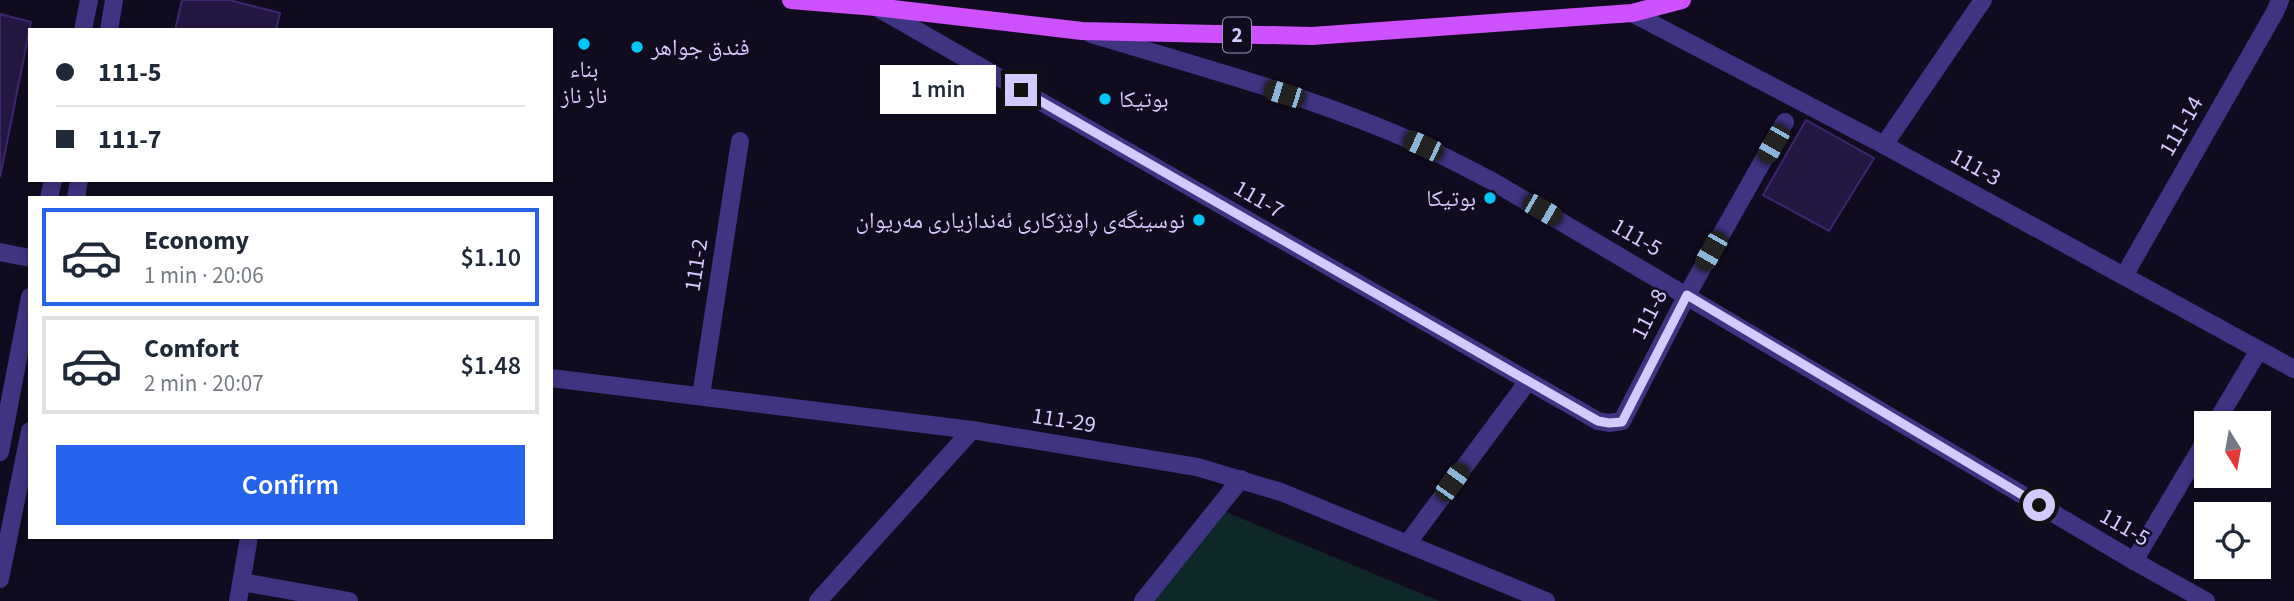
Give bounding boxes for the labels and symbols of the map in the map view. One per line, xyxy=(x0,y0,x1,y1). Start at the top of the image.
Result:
road number: 2 xyxy=(1223,18,1251,52)
place label: فندق جواھر xyxy=(650,31,750,64)
marker: بناء ناز ناز xyxy=(576,36,592,52)
marker: فندق جواھر xyxy=(629,39,645,55)
place label: بناء ناز ناز xyxy=(560,53,607,112)
callout: 1 min xyxy=(881,66,996,114)
route end xyxy=(1005,74,1037,106)
car xyxy=(1261,78,1308,110)
place label: بوتیکا xyxy=(1119,83,1169,116)
street label: 111-14 xyxy=(2151,90,2211,162)
marker: بوتیکا xyxy=(1097,91,1113,107)
car xyxy=(1754,121,1793,167)
car xyxy=(1400,128,1447,164)
street label: 111-3 xyxy=(1945,140,2007,194)
street label: 111-7 xyxy=(1228,171,1290,227)
place label: بوتيكا xyxy=(1426,182,1476,215)
marker: بوتيكا xyxy=(1482,190,1498,206)
car xyxy=(1519,190,1566,230)
place label: نوسینگەی ڕاوێژکاری ئەندازیاری مەریوان xyxy=(856,204,1185,237)
street label: 111-5 xyxy=(1606,209,1668,265)
marker: نوسینگەی ڕاوێژکاری ئەندازیاری مەریوان xyxy=(1191,212,1207,228)
car xyxy=(1692,228,1731,274)
street label: 111-2 xyxy=(676,236,716,294)
street label: 111-8 xyxy=(1622,283,1676,345)
street label: 111-29 xyxy=(1030,399,1098,441)
north arrow xyxy=(2194,411,2272,488)
car xyxy=(1432,459,1473,505)
route start xyxy=(2023,489,2055,521)
street label: 111-5 xyxy=(2094,499,2156,555)

